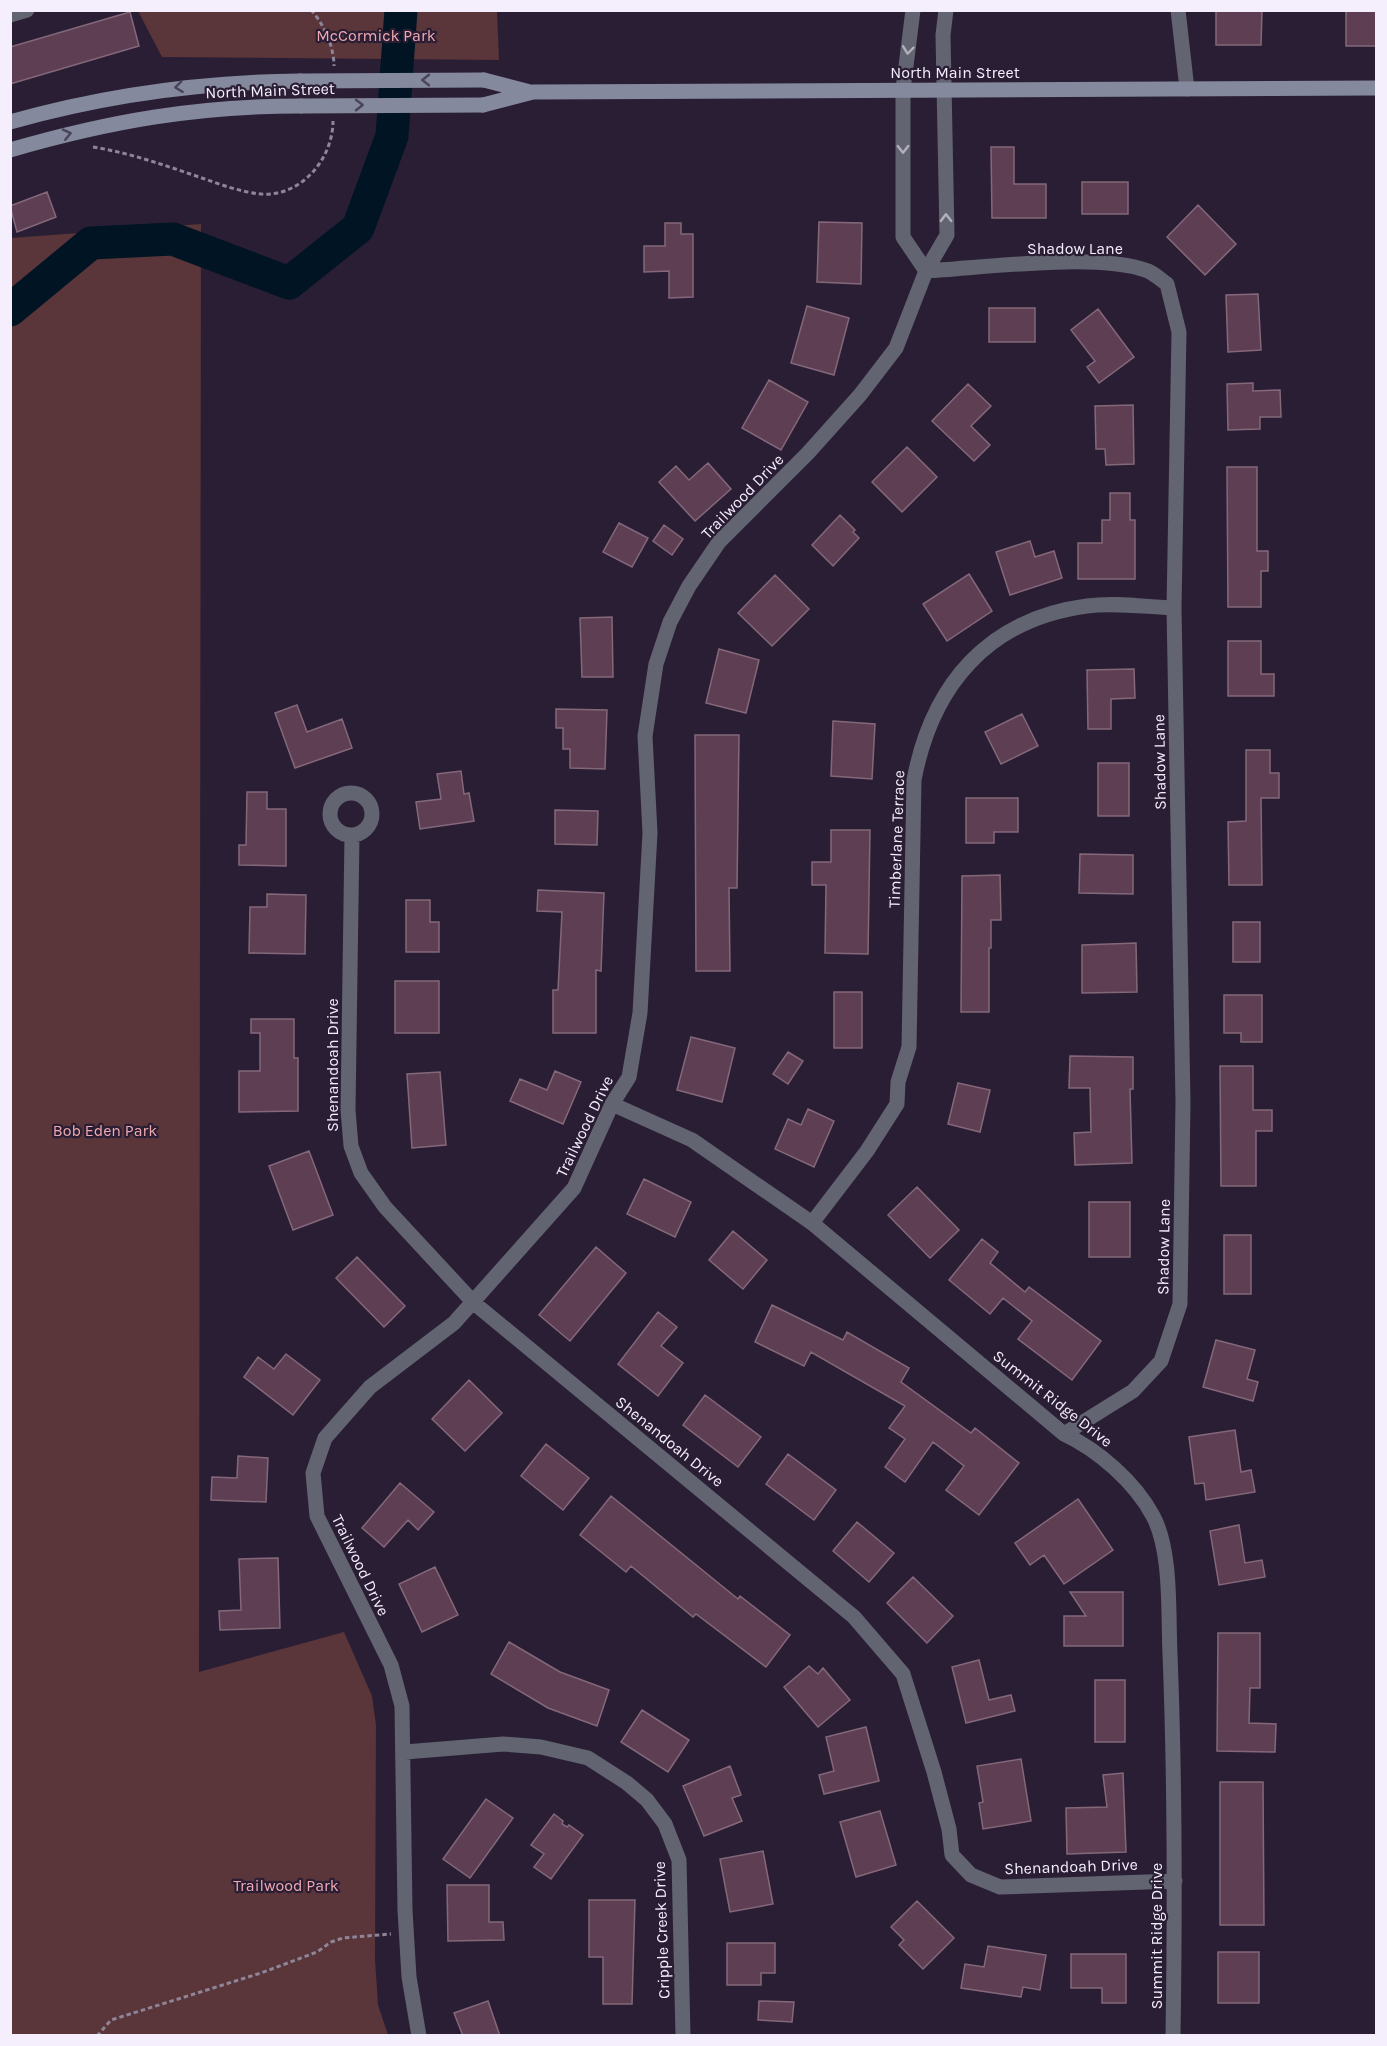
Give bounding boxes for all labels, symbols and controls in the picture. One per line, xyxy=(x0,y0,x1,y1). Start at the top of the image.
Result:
park label: McCormick Park xyxy=(316,26,436,45)
one-way arrow xyxy=(903,46,915,55)
street label: North Main Street xyxy=(890,63,1020,82)
one-way arrow xyxy=(421,74,430,86)
street label: North Main Street xyxy=(205,79,335,102)
one-way arrow xyxy=(174,80,184,93)
one-way arrow xyxy=(355,99,364,111)
one-way arrow xyxy=(61,128,71,141)
one-way arrow xyxy=(897,144,909,153)
one-way arrow xyxy=(940,214,953,223)
street label: Shadow Lane xyxy=(1027,239,1123,258)
street label: Trailwood Drive xyxy=(697,450,788,543)
street label: Shadow Lane xyxy=(1149,714,1170,810)
street label: Timberlane Terrace xyxy=(885,770,908,908)
street label: Shenandoah Drive xyxy=(323,998,342,1132)
street label: Trailwood Drive xyxy=(552,1072,617,1180)
park label: Bob Eden Park xyxy=(53,1121,157,1140)
street label: Shadow Lane xyxy=(1153,1199,1174,1295)
street label: Summit Ridge Drive xyxy=(989,1346,1116,1451)
street label: Shenandoah Drive xyxy=(612,1392,728,1491)
street label: Trailwood Drive xyxy=(328,1511,393,1619)
street label: Shenandoah Drive xyxy=(1004,1855,1138,1878)
street label: Cripple Creek Drive xyxy=(650,1861,673,1999)
street label: Summit Ridge Drive xyxy=(1147,1863,1166,2009)
park label: Trailwood Park xyxy=(233,1876,339,1895)

